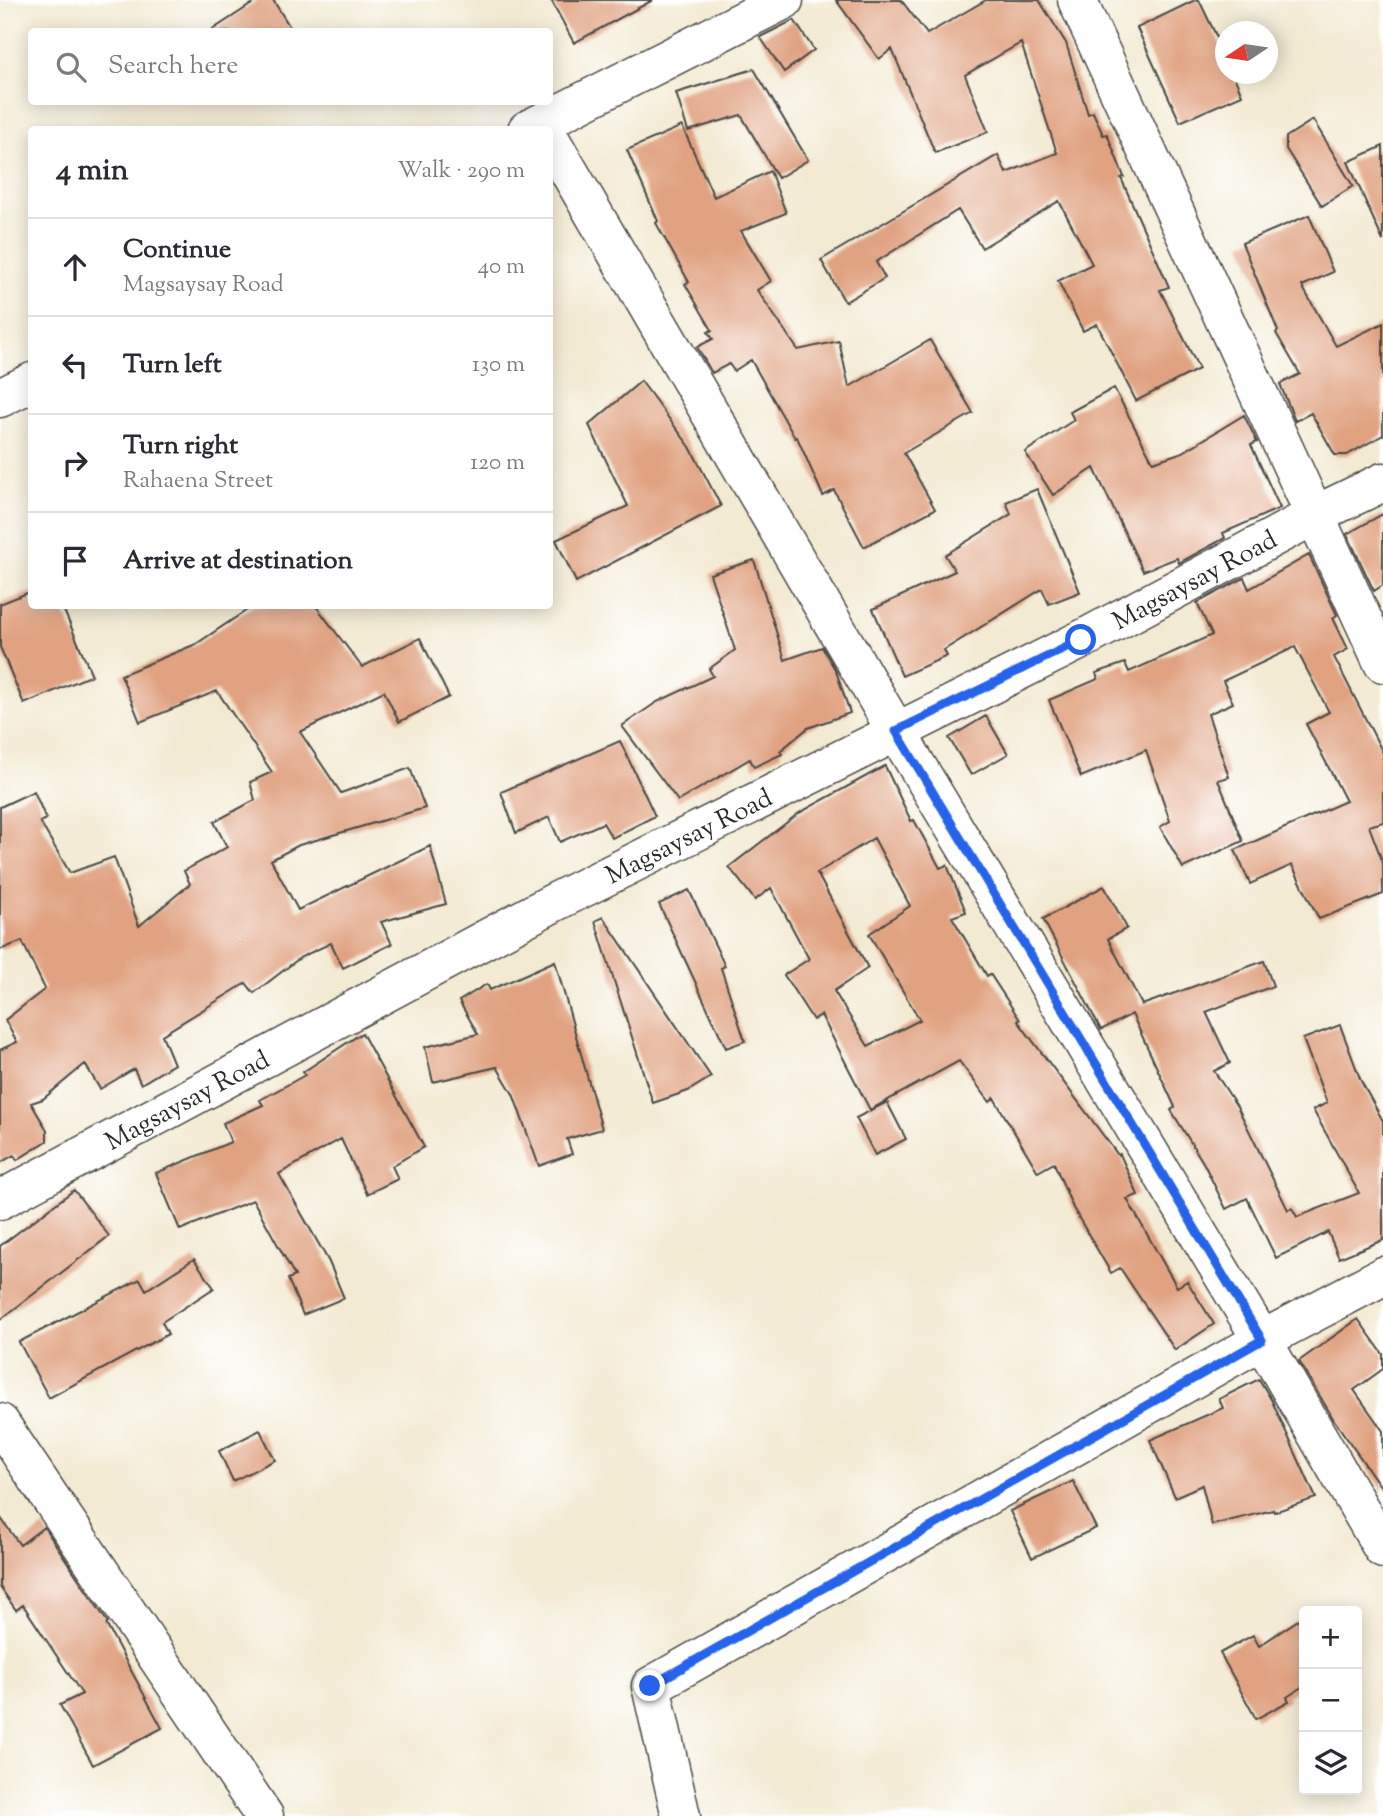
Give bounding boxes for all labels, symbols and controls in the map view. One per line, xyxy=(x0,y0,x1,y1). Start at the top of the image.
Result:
north arrow xyxy=(1215,21,1278,84)
search box xyxy=(28,28,553,105)
icon: search xyxy=(52,48,90,86)
text: Search here xyxy=(108,48,238,85)
text: 4 min xyxy=(56,150,129,193)
text: Walk · 290 m xyxy=(397,155,525,188)
text: Continue xyxy=(123,232,231,269)
icon: ahead xyxy=(56,248,94,286)
text: 40 m xyxy=(478,251,525,284)
text: Magsaysay Road xyxy=(123,269,284,302)
icon: left xyxy=(56,346,94,384)
text: Turn left xyxy=(123,347,222,384)
text: 130 m xyxy=(472,349,525,382)
text: Turn right xyxy=(123,428,238,465)
icon: right xyxy=(56,444,94,482)
text: 120 m xyxy=(470,447,525,480)
text: Rahaena Street xyxy=(123,465,273,498)
street label: Magsaysay Road xyxy=(1107,522,1285,641)
icon: arrive xyxy=(56,542,94,580)
text: Arrive at destination xyxy=(123,543,353,580)
route start xyxy=(1065,624,1096,655)
street label: Magsaysay Road xyxy=(600,781,779,895)
street label: Magsaysay Road xyxy=(99,1042,277,1161)
map controls xyxy=(1299,1606,1362,1795)
button: + xyxy=(1299,1606,1362,1669)
button: − xyxy=(1299,1669,1362,1732)
route end xyxy=(634,1670,665,1701)
button: layers xyxy=(1299,1732,1362,1795)

